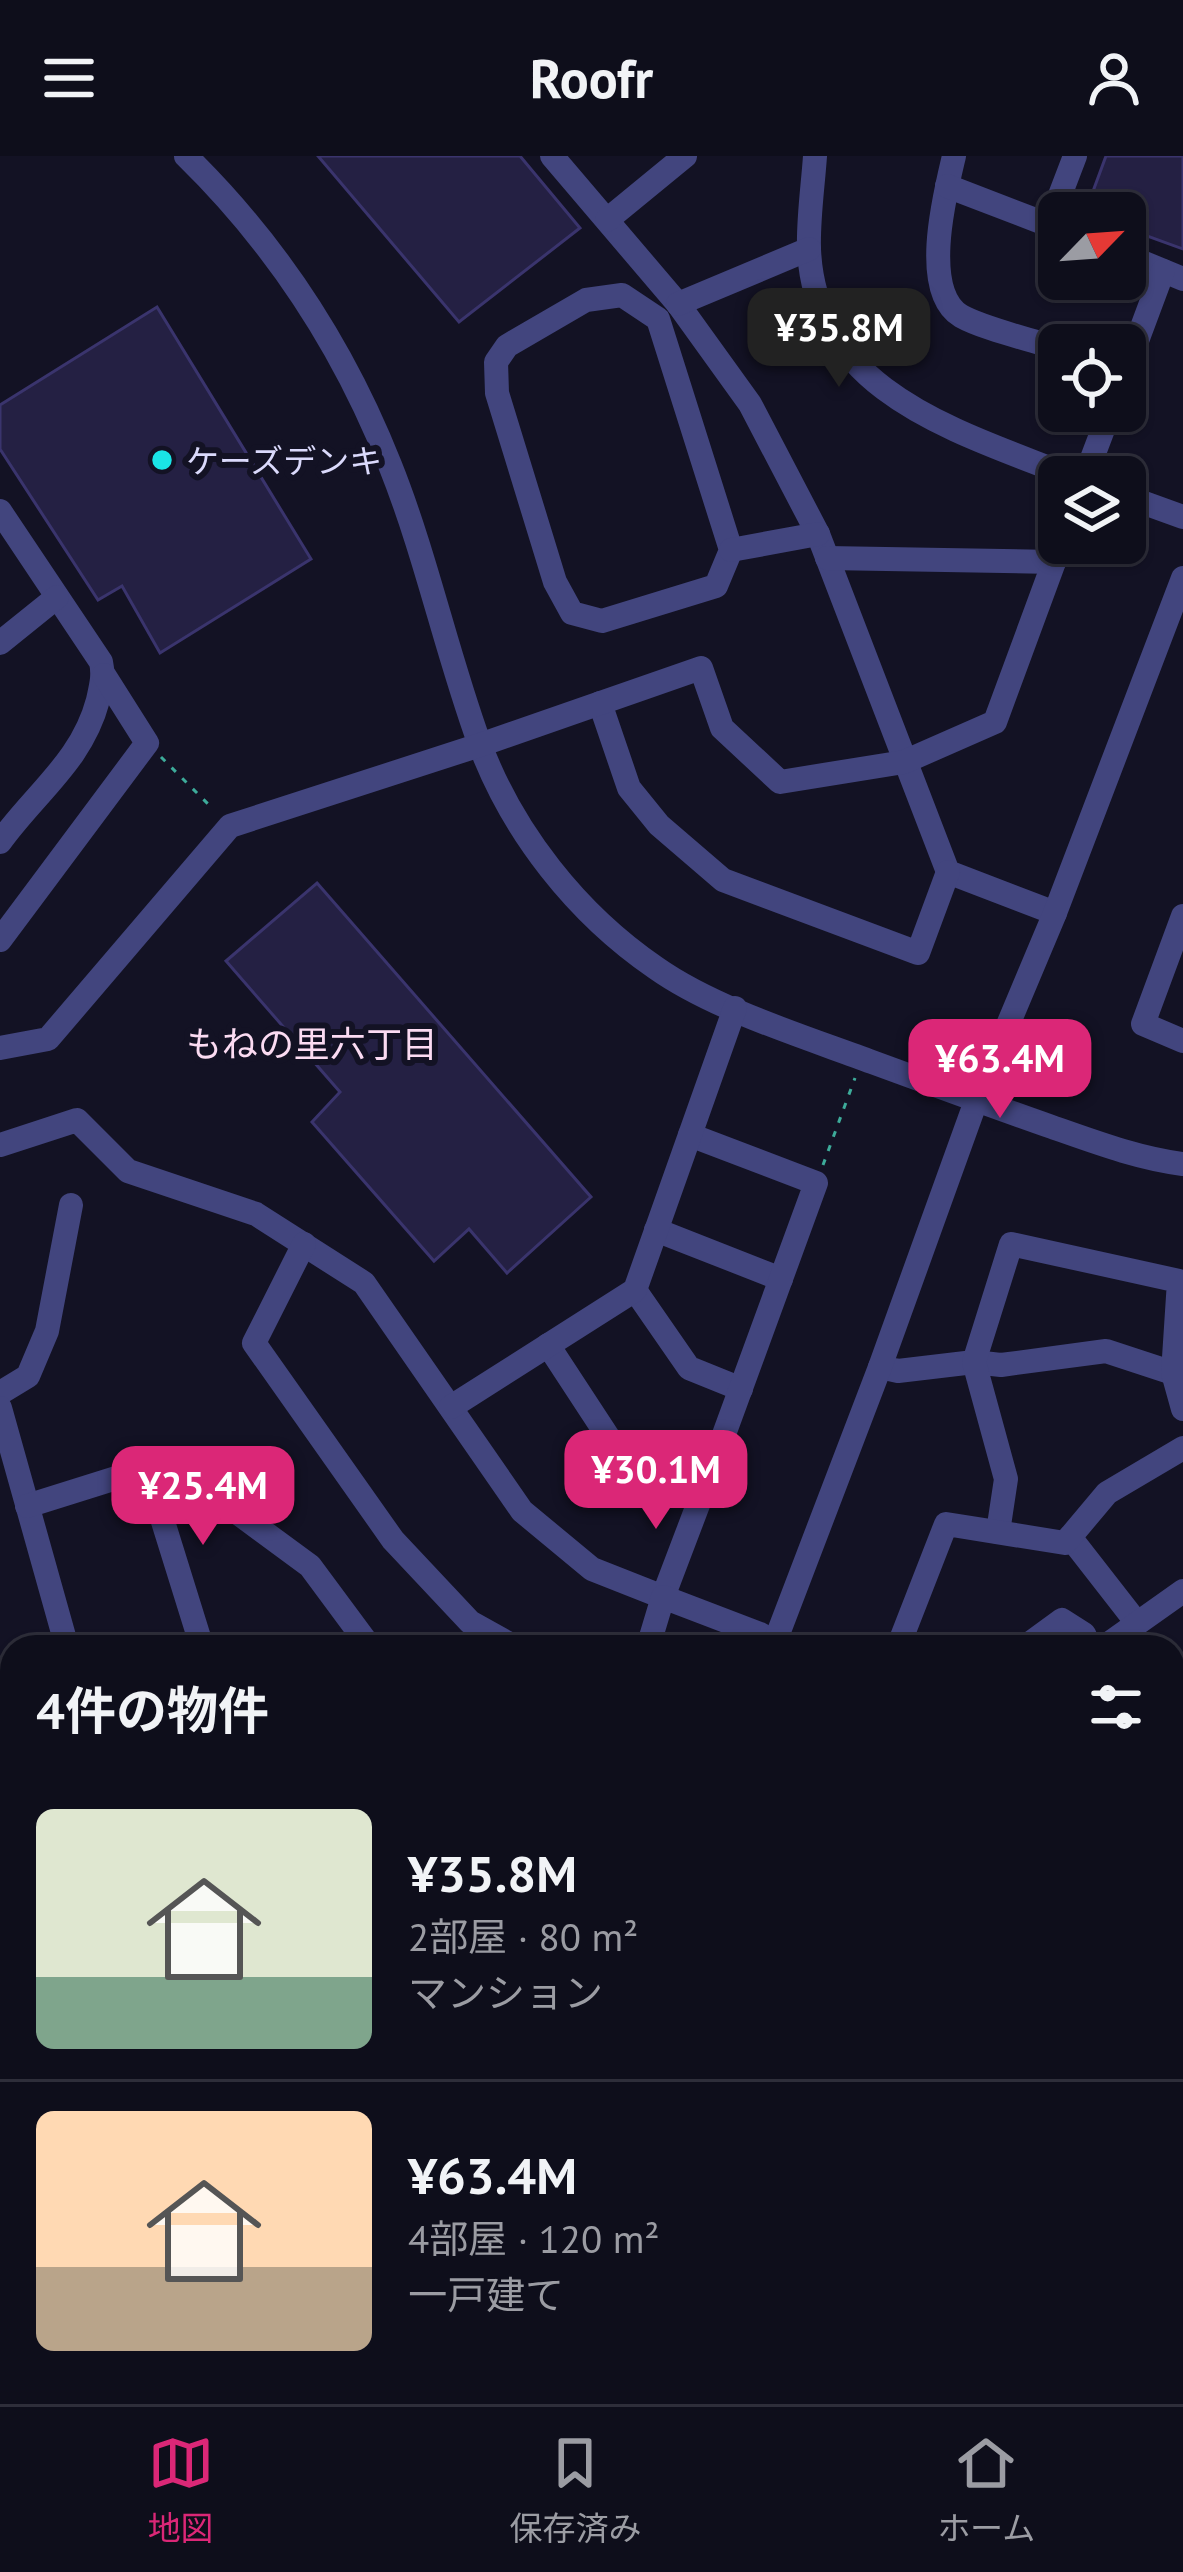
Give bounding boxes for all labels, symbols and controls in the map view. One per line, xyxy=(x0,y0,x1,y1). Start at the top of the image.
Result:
text: Roofr xyxy=(530,43,653,113)
icon: menu xyxy=(36,45,102,111)
icon: person xyxy=(1081,45,1147,111)
north arrow xyxy=(1038,192,1146,300)
map controls xyxy=(1038,192,1146,564)
pin: ¥35.8M xyxy=(741,288,937,390)
text: ¥35.8M xyxy=(774,301,904,352)
button: locate xyxy=(1038,324,1146,432)
place label: ケーズデンキ xyxy=(186,439,382,482)
marker: ケーズデンキ xyxy=(149,447,175,473)
button: layers xyxy=(1038,456,1146,564)
pin: ¥63.4M xyxy=(902,1019,1098,1121)
district label: もねの里六丁目 xyxy=(186,1020,438,1067)
text: ¥63.4M xyxy=(935,1032,1065,1083)
pin: ¥30.1M xyxy=(558,1430,754,1532)
text: ¥30.1M xyxy=(591,1443,721,1494)
pin: ¥25.4M xyxy=(105,1446,301,1548)
text: ¥25.4M xyxy=(138,1459,268,1510)
icon: filters xyxy=(1083,1674,1149,1740)
text: 4件の物件 xyxy=(36,1677,269,1743)
text: ¥35.8M xyxy=(408,1840,577,1906)
icon: home xyxy=(132,1857,276,2001)
text: 2部屋 · 80 m² xyxy=(408,1911,638,1962)
text: マンション xyxy=(408,1967,603,2018)
text: ¥63.4M xyxy=(408,2142,577,2208)
icon: home xyxy=(132,2159,276,2303)
text: 4部屋 · 120 m² xyxy=(408,2213,660,2264)
text: 一戸建て xyxy=(408,2269,564,2320)
tab: 地図 xyxy=(148,2430,214,2550)
tab: 保存済み xyxy=(509,2430,641,2550)
tab: ホーム xyxy=(937,2430,1035,2550)

